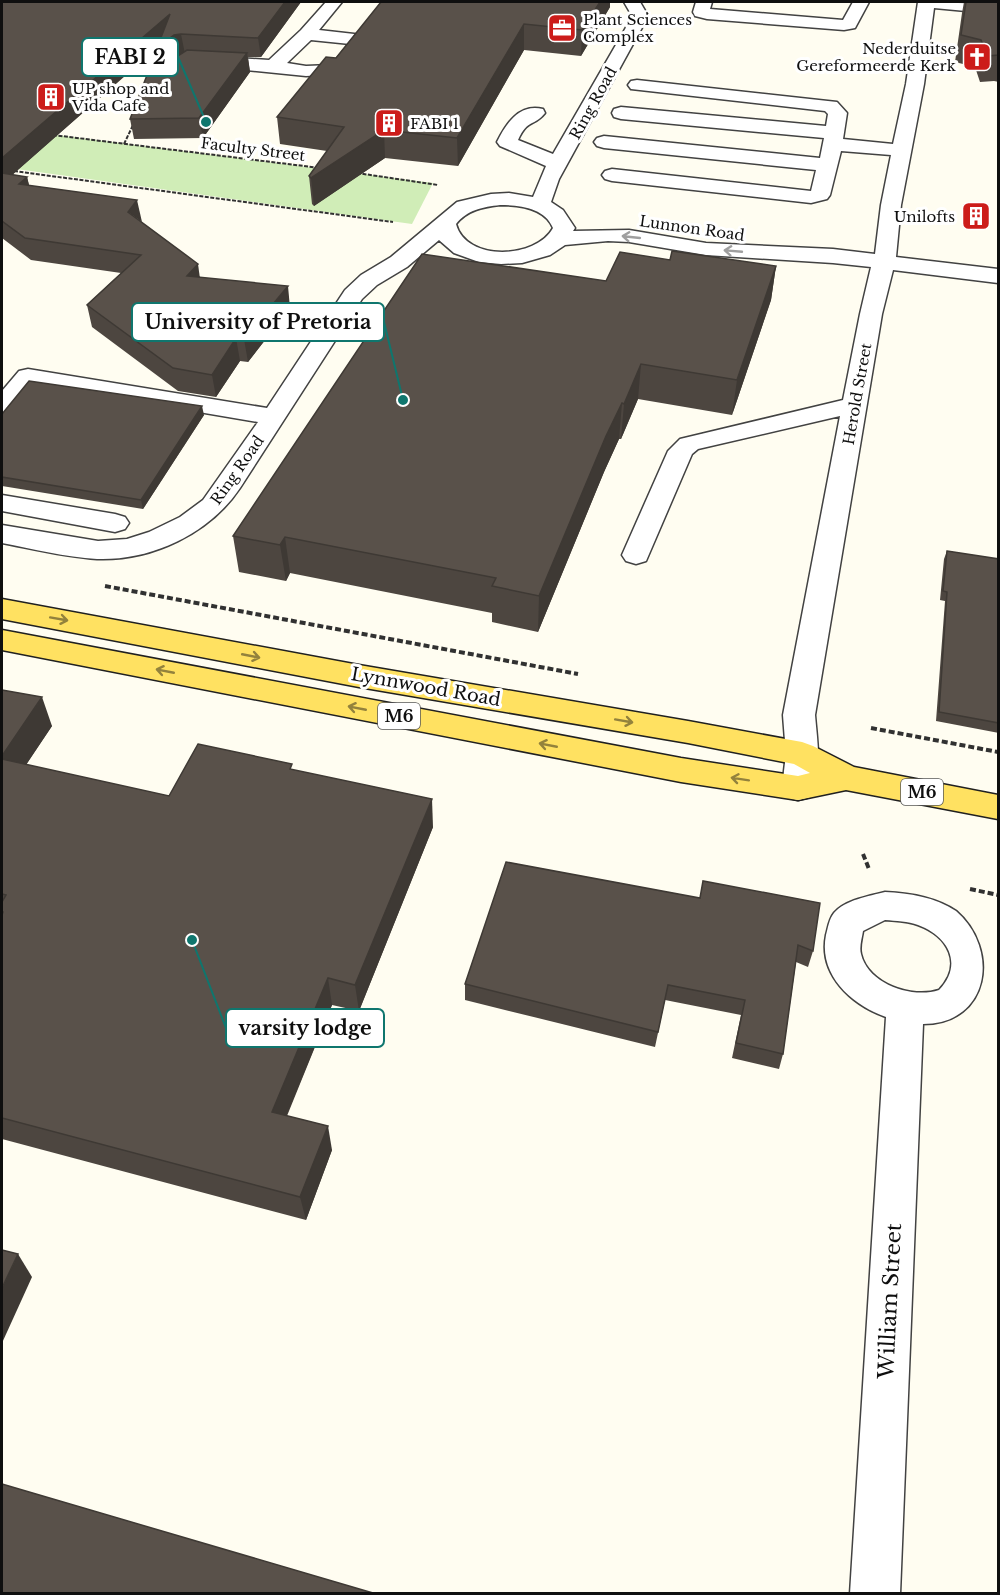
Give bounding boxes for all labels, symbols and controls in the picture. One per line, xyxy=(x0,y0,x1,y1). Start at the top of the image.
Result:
place label: Plant Sciences Complex xyxy=(583,10,692,46)
office icon: Plant Sciences Complex xyxy=(546,12,578,44)
callout: FABI 2 xyxy=(82,38,178,76)
place label: Nederduitse Gereformeerde Kerk xyxy=(796,39,957,75)
church icon: Nederduitse Gereformeerde Kerk xyxy=(961,41,993,73)
text: FABI 2 xyxy=(94,45,166,69)
street label: Ring Road xyxy=(565,63,621,143)
place label: UP shop and Vida Cafe xyxy=(71,79,169,115)
building icon: UP shop and Vida Cafe xyxy=(35,81,67,113)
building icon: FABI 1 xyxy=(373,107,405,139)
place label: FABI 1 xyxy=(410,114,459,133)
street label: Faculty Street xyxy=(200,133,307,165)
building icon: Unilofts xyxy=(960,200,992,232)
place label: Unilofts xyxy=(894,207,955,226)
street label: Lunnon Road xyxy=(638,211,746,245)
one-way arrow xyxy=(622,231,641,242)
one-way arrow xyxy=(723,245,743,256)
callout: University of Pretoria xyxy=(132,303,384,341)
text: University of Pretoria xyxy=(145,310,372,334)
street label: Herold Street xyxy=(839,341,875,447)
street label: Ring Road xyxy=(206,432,268,508)
one-way arrow xyxy=(49,614,68,625)
one-way arrow xyxy=(240,651,260,662)
street label: Lynnwood Road xyxy=(349,663,503,711)
one-way arrow xyxy=(156,665,175,676)
one-way arrow xyxy=(347,702,367,713)
road number: M6 xyxy=(378,703,420,729)
one-way arrow xyxy=(614,716,634,727)
one-way arrow xyxy=(539,739,558,750)
one-way arrow xyxy=(730,774,750,785)
road number: M6 xyxy=(901,779,943,805)
callout: varsity lodge xyxy=(226,1009,384,1047)
text: varsity lodge xyxy=(238,1016,372,1040)
street label: William Street xyxy=(873,1222,907,1381)

